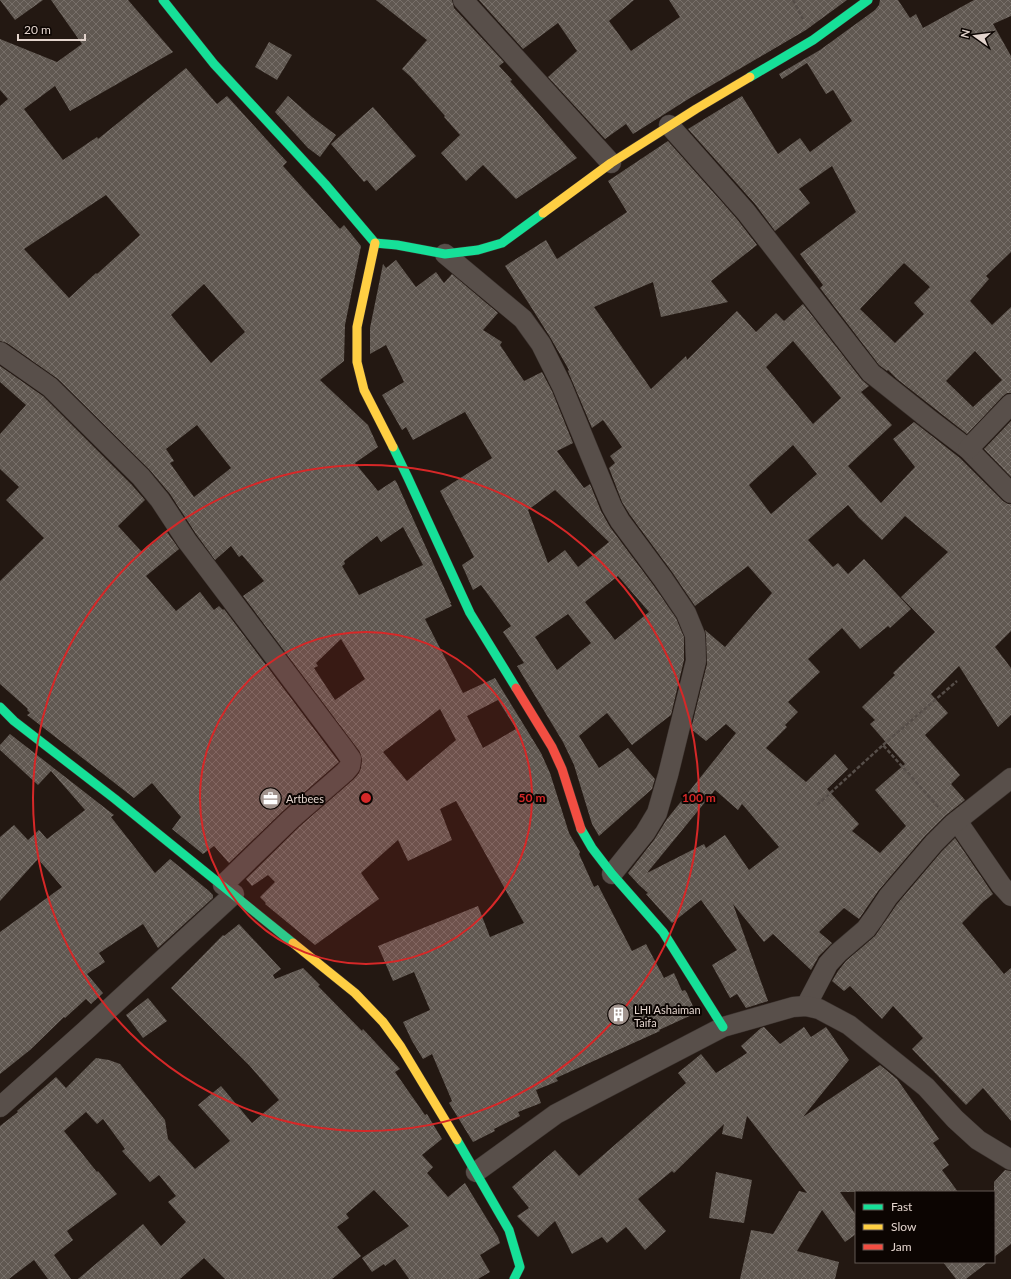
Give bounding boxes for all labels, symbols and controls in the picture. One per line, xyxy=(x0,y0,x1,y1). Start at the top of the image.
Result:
scale bar xyxy=(18,16,85,42)
north arrow xyxy=(955,16,995,56)
text: 20 m xyxy=(24,22,51,37)
text: N xyxy=(957,28,972,39)
office icon: Artbees xyxy=(257,785,283,811)
text: 50 m xyxy=(519,790,545,805)
text: 100 m xyxy=(682,790,716,805)
centre of rings xyxy=(359,791,373,805)
place label: Artbees xyxy=(286,792,324,805)
building icon: LHI Ashaiman Taifa xyxy=(606,1002,632,1028)
place label: LHI Ashaiman Taifa xyxy=(634,1003,701,1029)
legend xyxy=(855,1191,995,1263)
text: Fast xyxy=(891,1199,913,1214)
text: Slow xyxy=(891,1219,917,1234)
text: Jam xyxy=(891,1239,912,1254)

